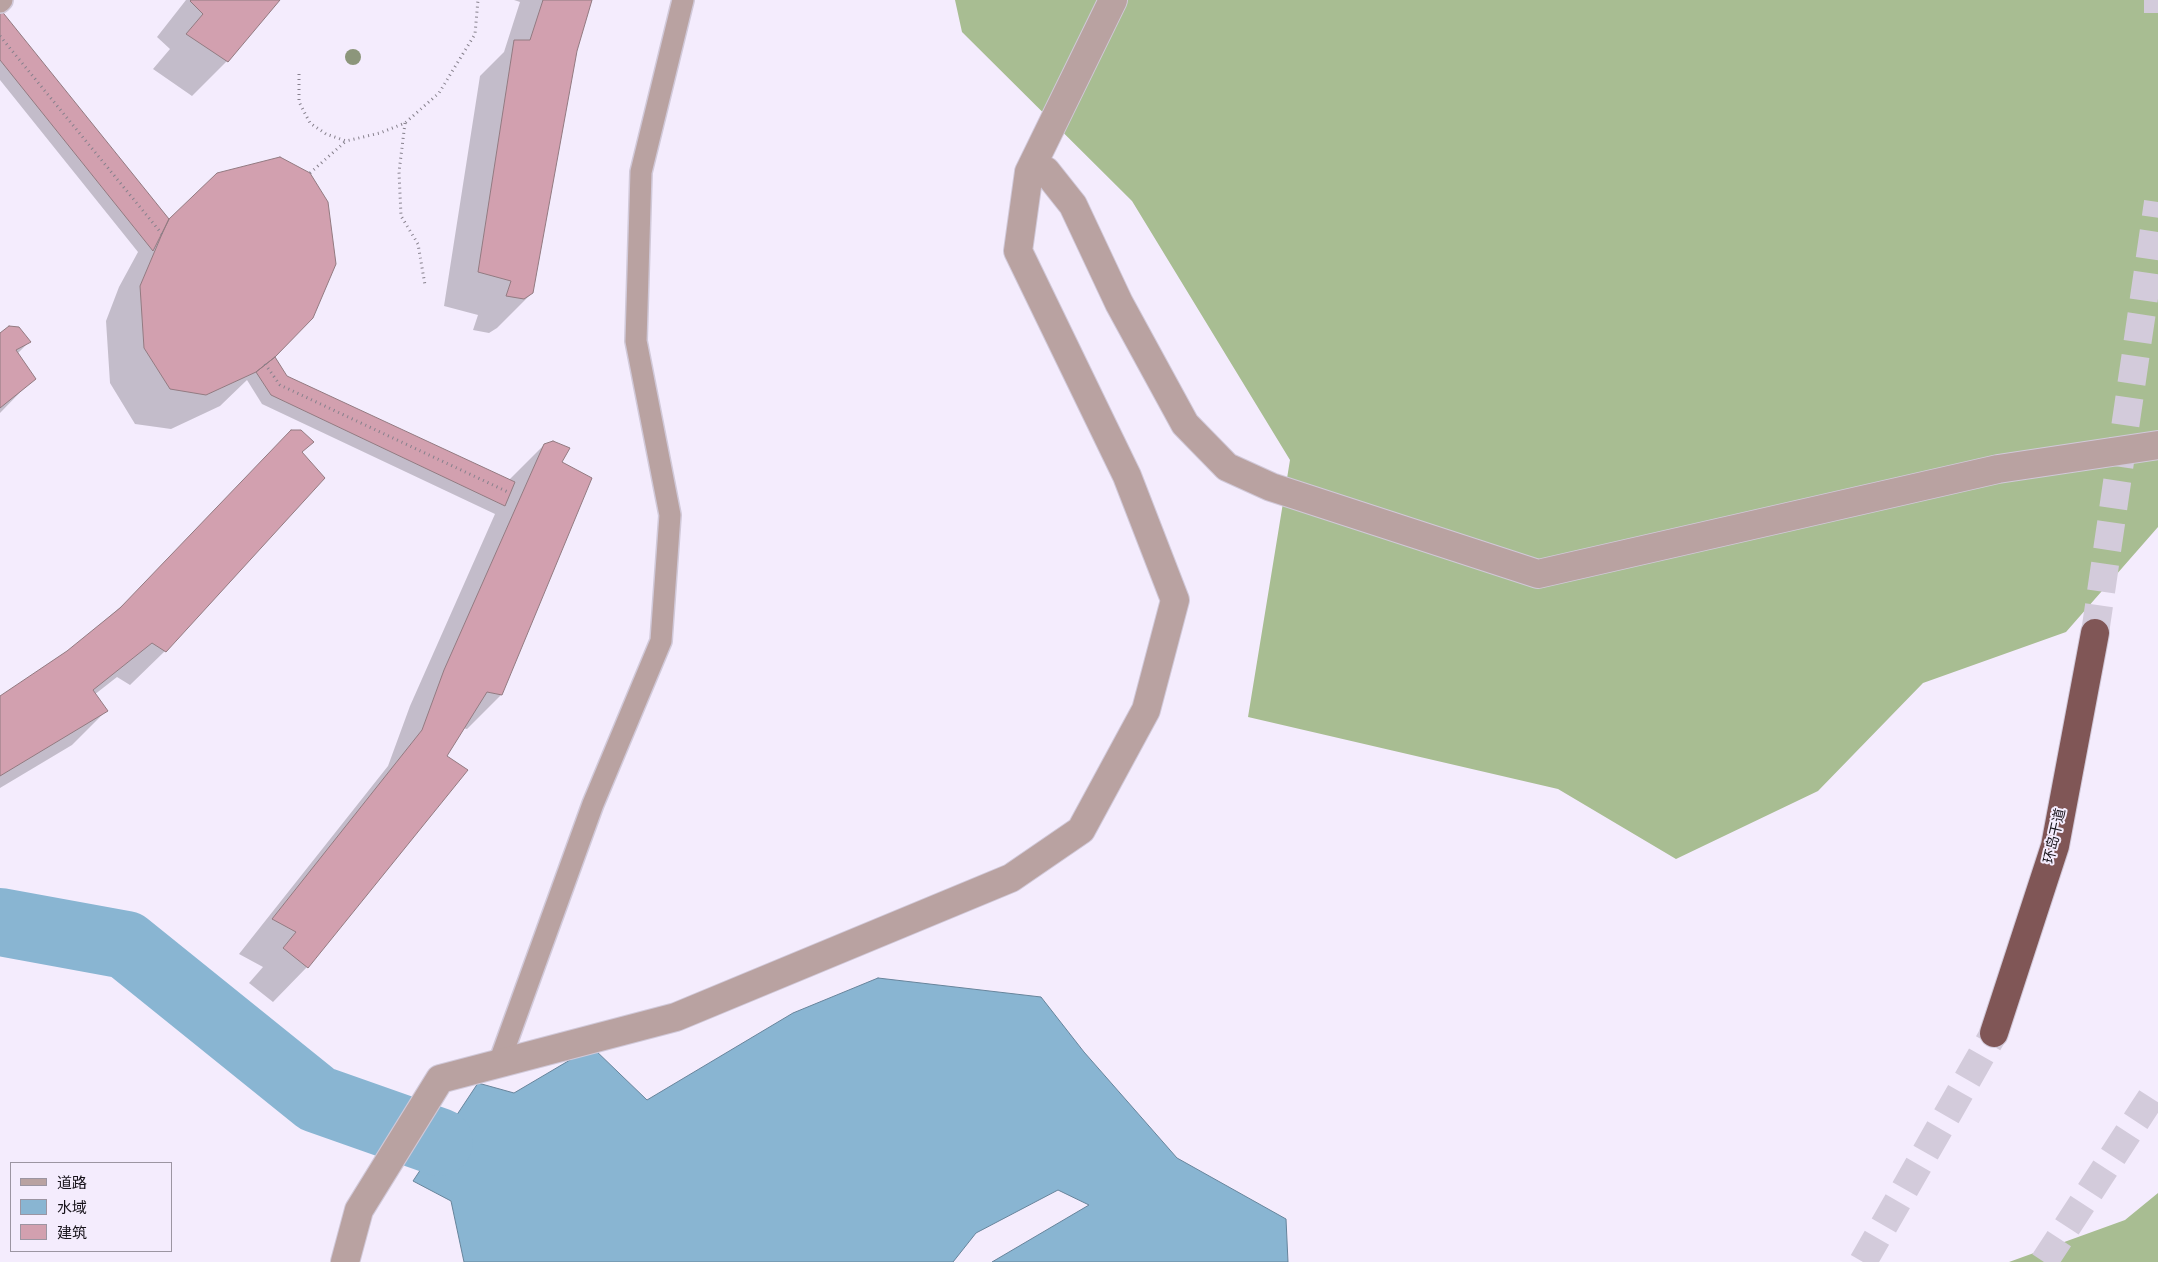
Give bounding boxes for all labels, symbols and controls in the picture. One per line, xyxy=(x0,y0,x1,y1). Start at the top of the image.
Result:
street label: 环岛干道 xyxy=(2041,807,2069,865)
legend xyxy=(10,1162,172,1252)
text: 道路 xyxy=(57,1173,87,1192)
text: 水域 xyxy=(57,1198,87,1217)
text: 建筑 xyxy=(57,1223,87,1242)

